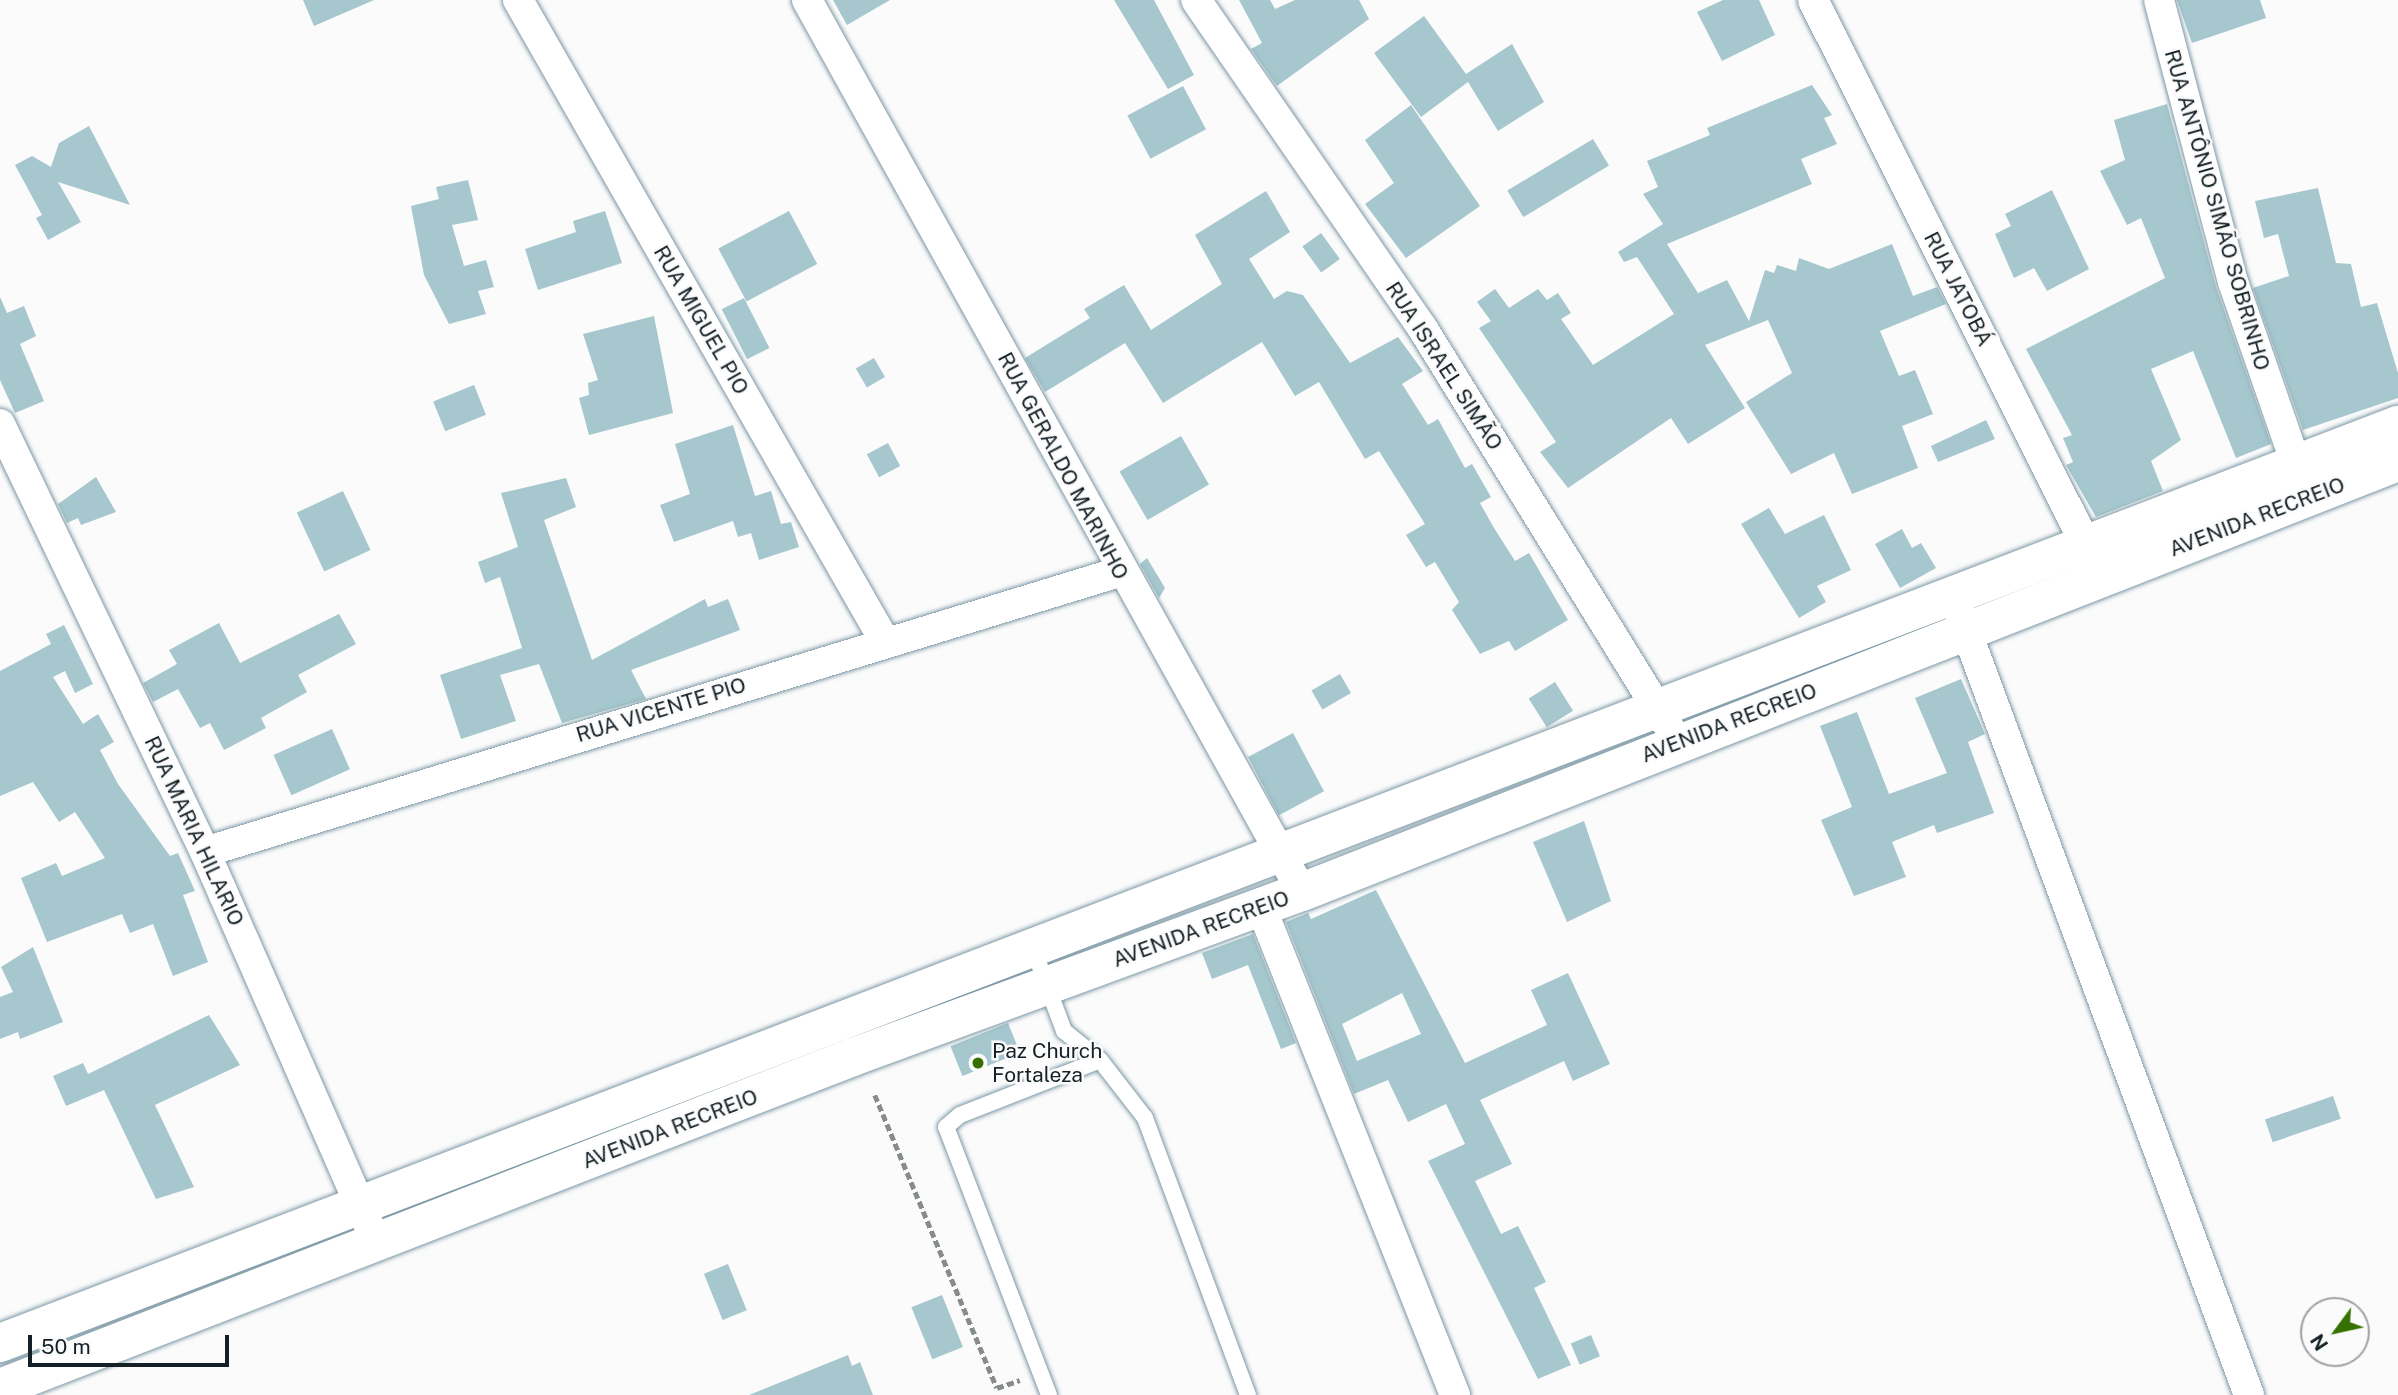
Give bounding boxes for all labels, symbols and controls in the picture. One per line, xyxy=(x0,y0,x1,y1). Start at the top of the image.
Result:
street label: RUA ANTÔNIO SIMÃO SOBRINHO xyxy=(2159,47,2275,373)
street label: RUA JATOBÁ xyxy=(1918,228,1998,350)
street label: RUA MIGUEL PIO xyxy=(648,241,754,399)
street label: RUA ISRAEL SIMÃO xyxy=(1380,277,1508,455)
street label: RUA GERALDO MARINHO xyxy=(992,348,1134,584)
street label: AVENIDA RECREIO xyxy=(2166,472,2348,562)
street label: RUA VICENTE PIO xyxy=(573,672,749,748)
street label: AVENIDA RECREIO xyxy=(1638,678,1820,768)
street label: RUA MARIA HILARIO xyxy=(139,732,249,930)
street label: AVENIDA RECREIO xyxy=(1109,885,1293,973)
place label: Paz Church Fortaleza xyxy=(992,1038,1102,1088)
marker: Paz Church Fortaleza xyxy=(970,1055,986,1071)
street label: AVENIDA RECREIO xyxy=(579,1084,761,1174)
north arrow xyxy=(2300,1297,2370,1367)
scale bar xyxy=(32,1322,233,1366)
text: N xyxy=(2306,1330,2332,1355)
text: 50 m xyxy=(41,1334,91,1359)

